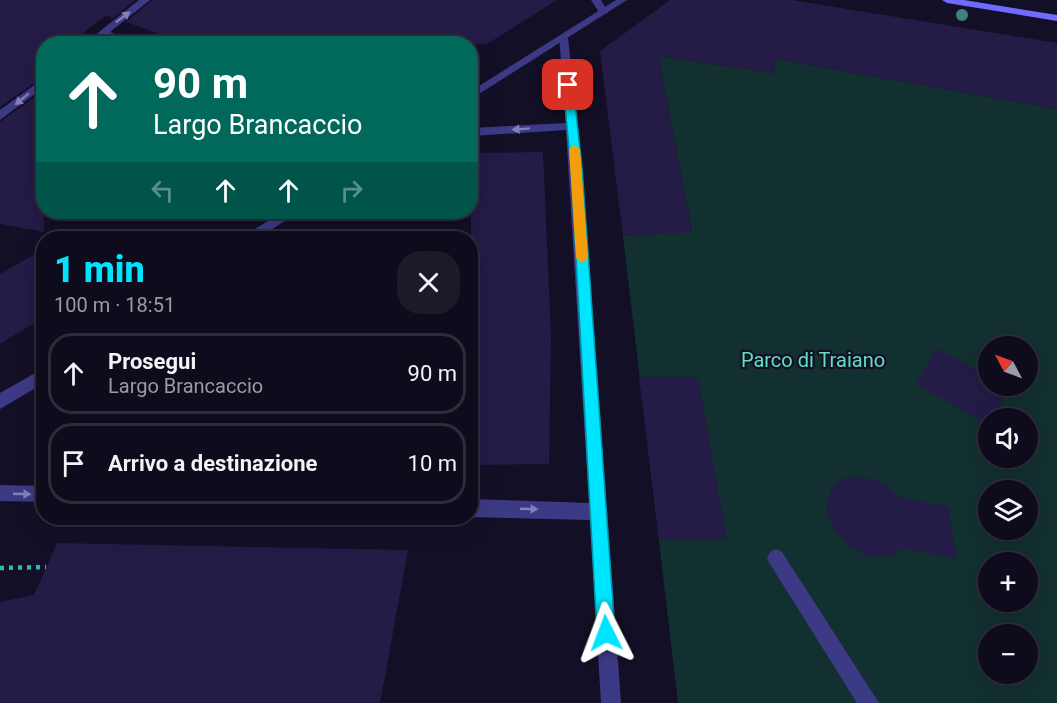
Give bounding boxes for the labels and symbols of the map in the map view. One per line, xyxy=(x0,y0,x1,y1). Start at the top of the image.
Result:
one-way arrow xyxy=(116,11,131,23)
pin xyxy=(542,59,593,110)
one-way arrow xyxy=(14,92,30,105)
one-way arrow xyxy=(512,124,531,134)
north arrow xyxy=(978,336,1038,396)
park label: Parco di Traiano xyxy=(741,348,885,372)
one-way arrow xyxy=(12,489,31,498)
one-way arrow xyxy=(520,505,539,514)
position arrow xyxy=(574,601,638,665)

